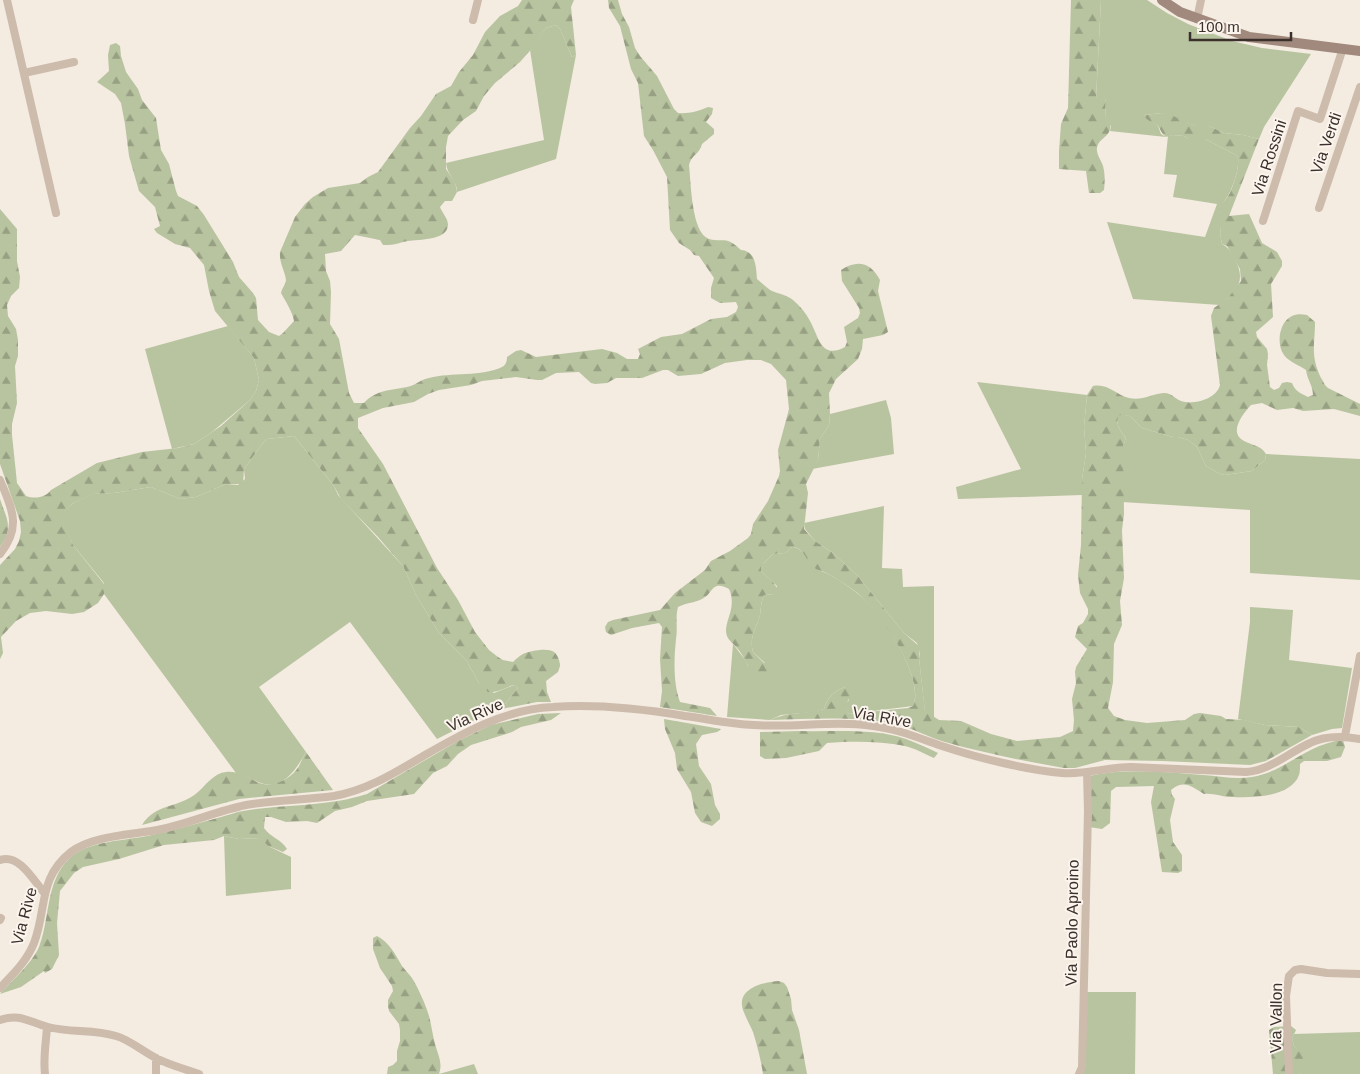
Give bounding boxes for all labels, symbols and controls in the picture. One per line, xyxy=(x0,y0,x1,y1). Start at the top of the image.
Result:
scale bar xyxy=(1190,10,1291,42)
text: 100 m xyxy=(1198,18,1240,35)
street label: Via Verdi xyxy=(1308,110,1344,176)
street label: Via Rossini xyxy=(1249,117,1289,199)
street label: Via Rive xyxy=(444,695,506,735)
street label: Via Rive xyxy=(851,703,913,731)
street label: Via Paolo Aproino xyxy=(1062,859,1082,987)
street label: Via Rive xyxy=(8,885,40,947)
street label: Via Vallon xyxy=(1267,983,1285,1053)

